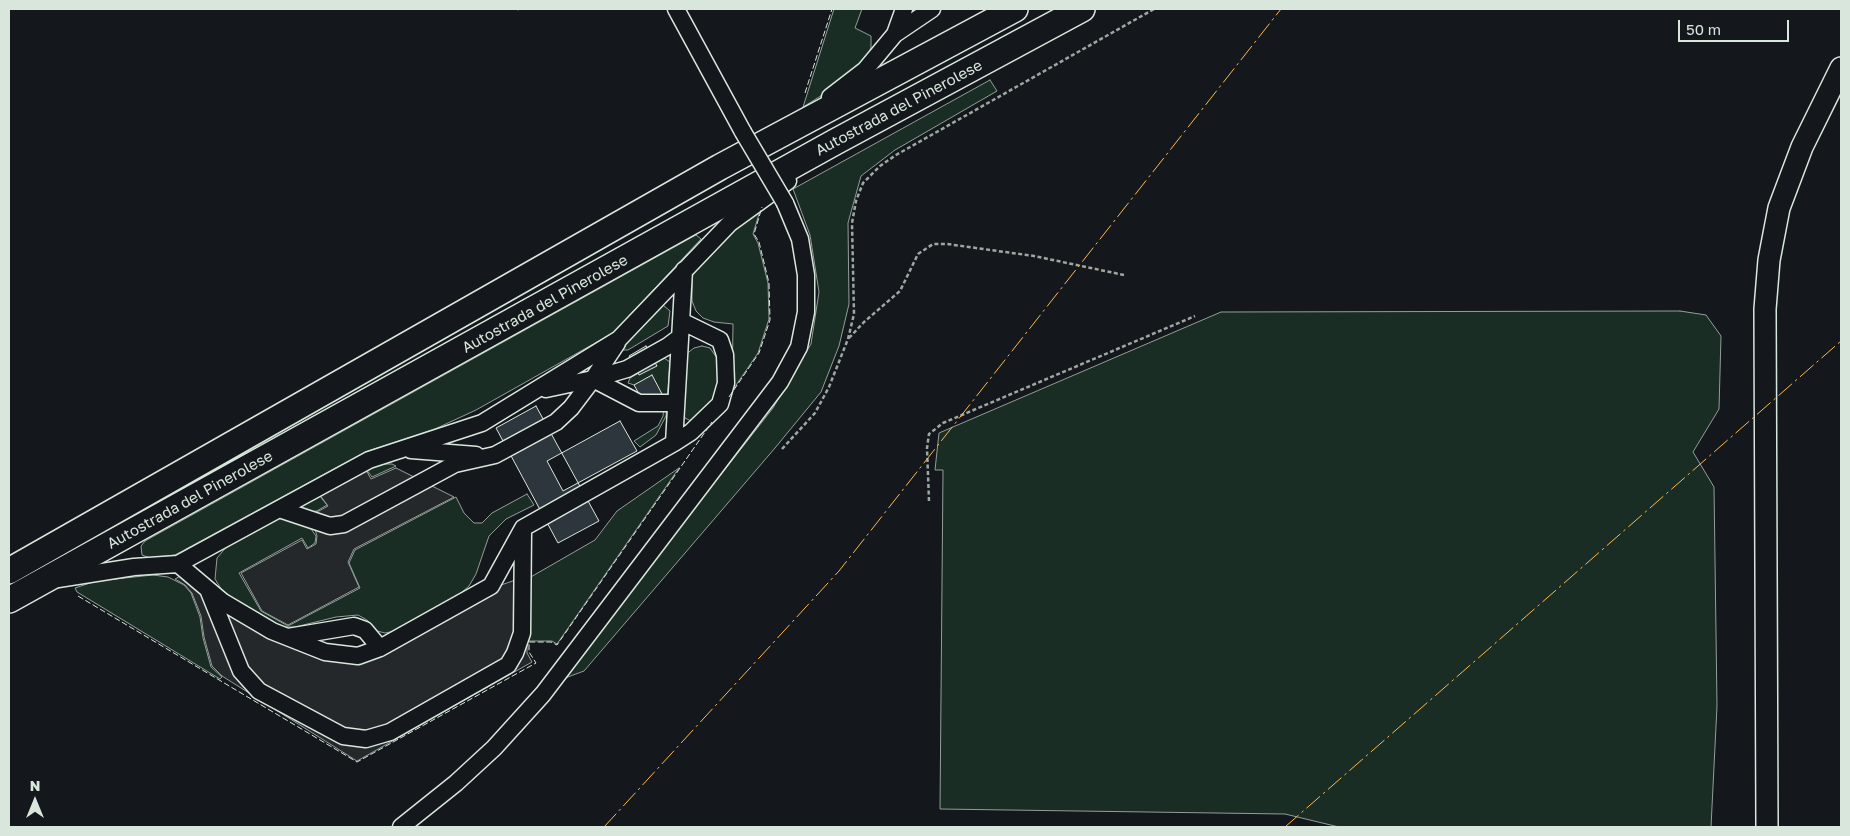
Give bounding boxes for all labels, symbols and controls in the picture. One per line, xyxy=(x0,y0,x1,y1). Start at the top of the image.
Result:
scale bar xyxy=(1680,10,1791,42)
text: 50 m xyxy=(1686,20,1721,38)
street label: Autostrada del Pinerolese xyxy=(813,56,985,160)
street label: Autostrada del Pinerolese xyxy=(459,251,631,357)
street label: Autostrada del Pinerolese xyxy=(104,447,276,553)
north arrow xyxy=(10,776,60,826)
text: N xyxy=(30,777,40,794)

